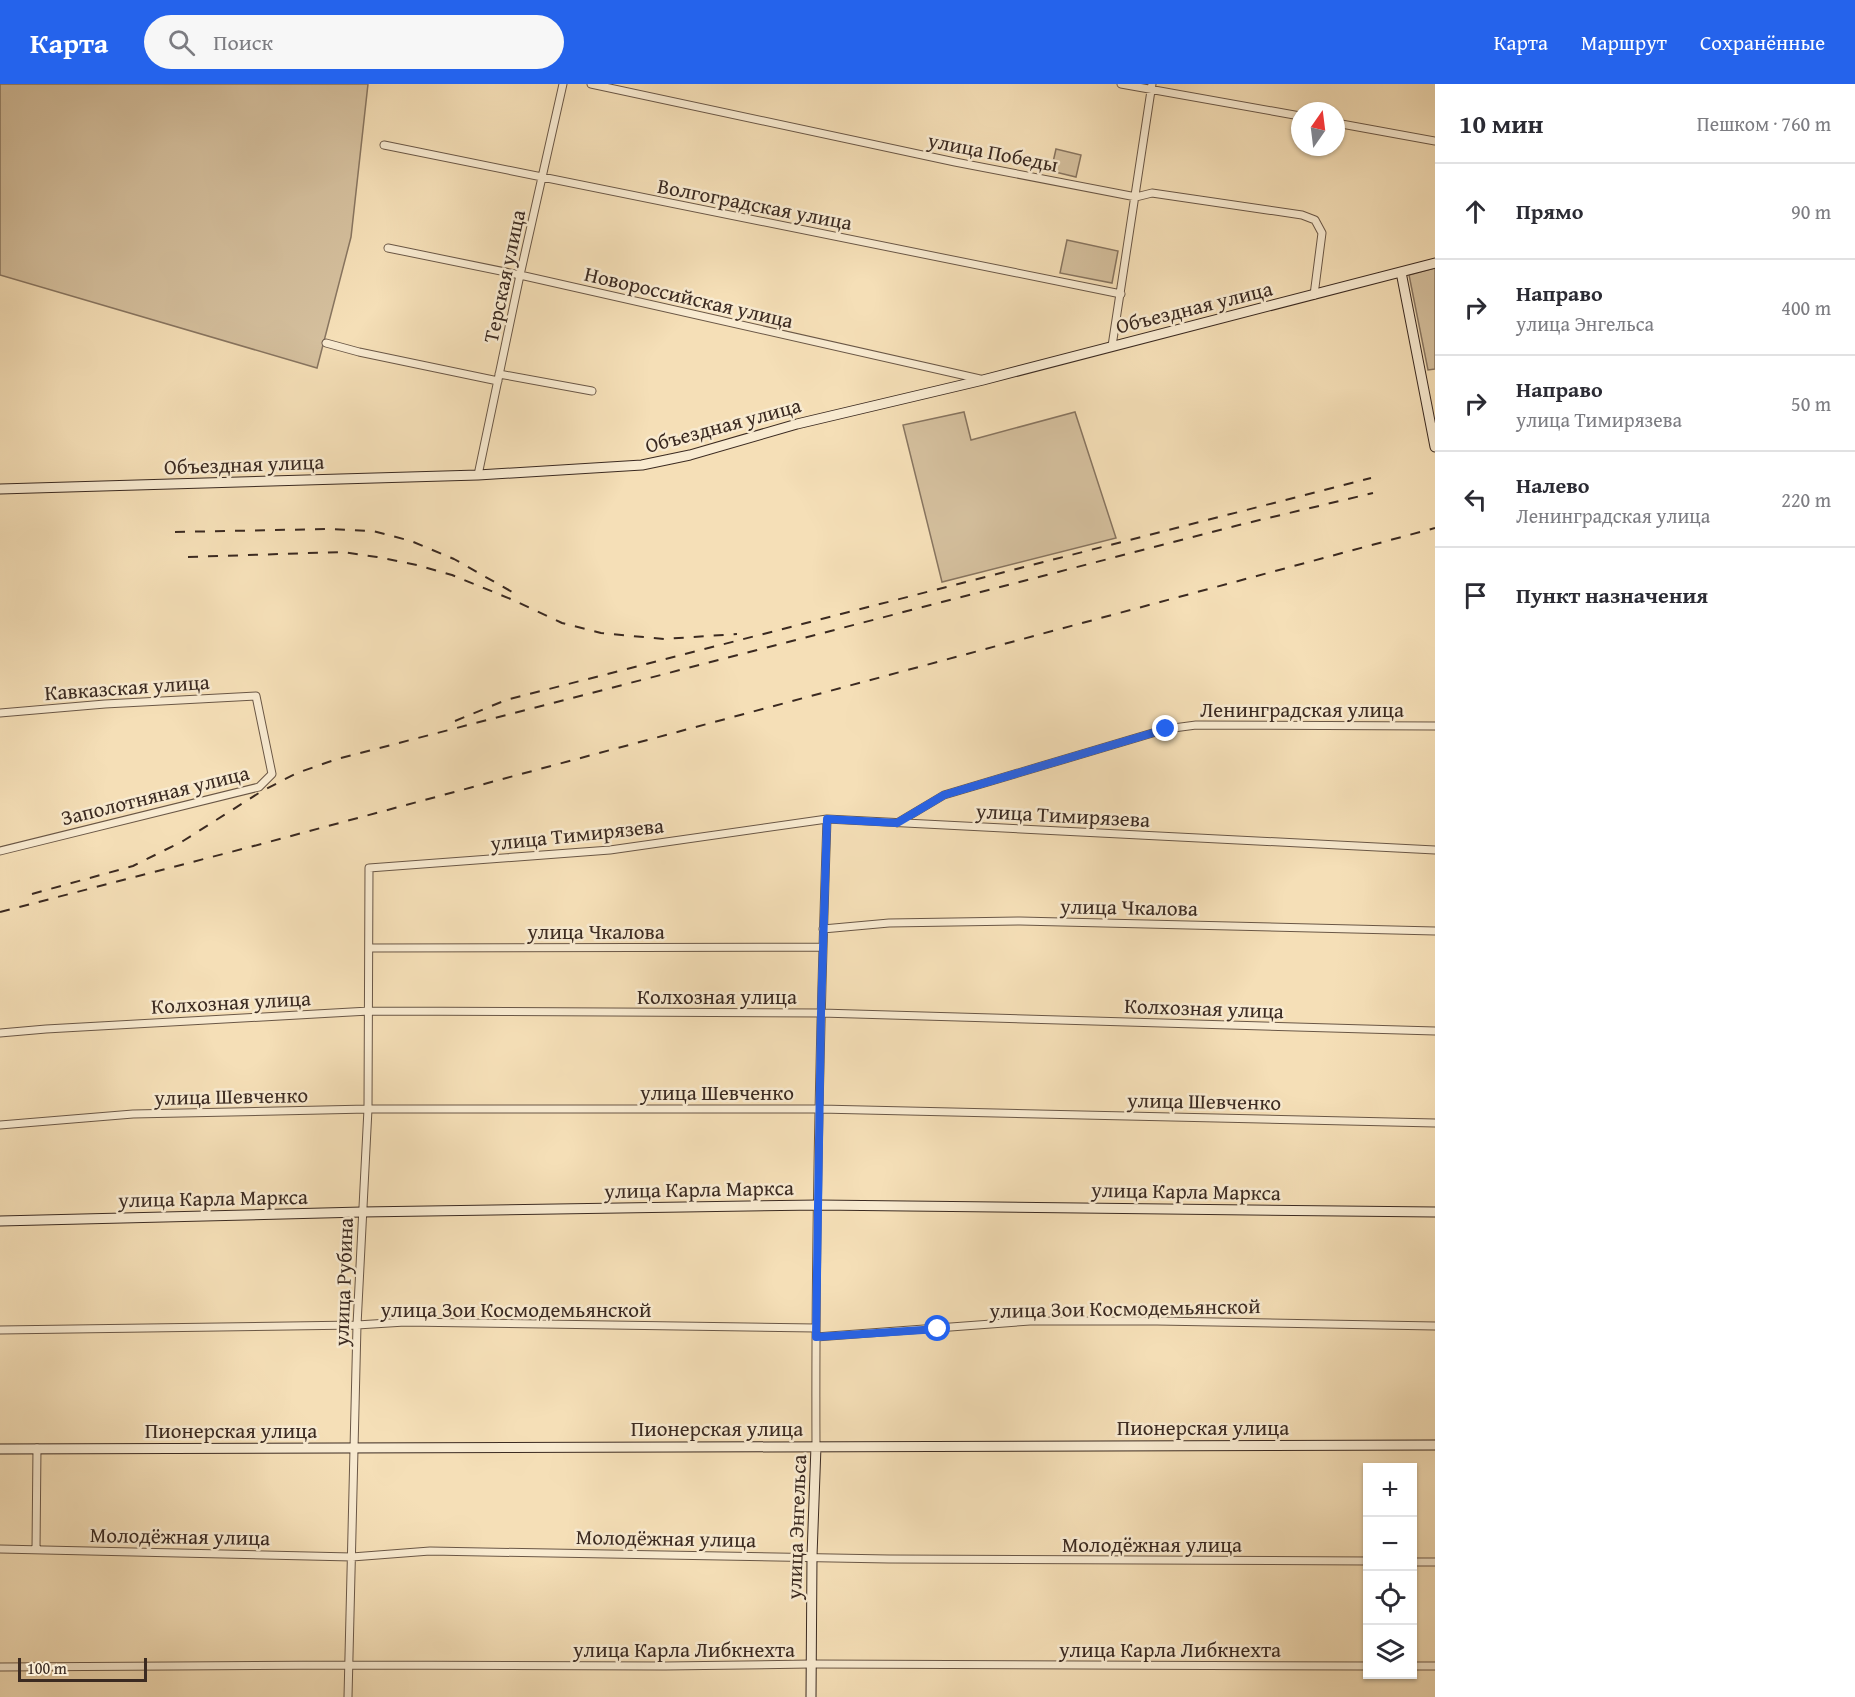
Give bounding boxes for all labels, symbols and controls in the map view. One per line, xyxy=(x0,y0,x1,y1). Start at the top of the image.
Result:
search box xyxy=(144,15,564,69)
text: Карта xyxy=(30,22,108,63)
icon: search xyxy=(165,26,198,59)
text: Поиск xyxy=(213,26,273,58)
text: Карта xyxy=(1494,27,1548,58)
text: Маршрут xyxy=(1581,27,1667,58)
text: Сохранённые xyxy=(1700,27,1825,58)
north arrow xyxy=(1291,102,1345,156)
text: 10 мин xyxy=(1459,104,1544,143)
text: Пешком · 760 m xyxy=(1697,109,1831,138)
street label: улица Победы xyxy=(924,124,1061,180)
street label: Волгоградская улица xyxy=(655,170,855,238)
icon: ahead xyxy=(1459,195,1492,228)
text: Прямо xyxy=(1516,195,1583,227)
text: 90 m xyxy=(1791,197,1831,226)
street label: Терская улица xyxy=(475,207,533,345)
street label: Новороссийская улица xyxy=(581,258,797,336)
street label: Объездная улица xyxy=(1112,273,1276,341)
text: Направо xyxy=(1516,277,1603,309)
icon: right xyxy=(1459,291,1492,324)
text: 400 m xyxy=(1781,293,1831,322)
text: улица Энгельса xyxy=(1516,309,1654,338)
text: Направо xyxy=(1516,373,1603,405)
icon: right xyxy=(1459,387,1492,420)
street label: Объездная улица xyxy=(642,389,804,461)
text: 50 m xyxy=(1791,389,1831,418)
text: улица Тимирязева xyxy=(1516,405,1682,434)
street label: Объездная улица xyxy=(163,446,325,482)
text: Налево xyxy=(1516,469,1589,501)
icon: left xyxy=(1459,483,1492,516)
text: 220 m xyxy=(1781,485,1831,514)
text: Ленинградская улица xyxy=(1516,501,1710,530)
icon: arrive xyxy=(1459,579,1492,612)
text: Пункт назначения xyxy=(1516,579,1708,611)
street label: Кавказская улица xyxy=(43,666,211,708)
street label: Ленинградская улица xyxy=(1200,694,1404,725)
route end xyxy=(1152,715,1178,741)
street label: Заполотняная улица xyxy=(58,757,252,833)
street label: улица Тимирязева xyxy=(974,795,1151,835)
street label: улица Тимирязева xyxy=(488,809,665,859)
street label: улица Чкалова xyxy=(1059,890,1198,924)
street label: улица Чкалова xyxy=(526,916,665,947)
street label: Колхозная улица xyxy=(637,981,797,1012)
street label: Колхозная улица xyxy=(150,982,312,1022)
street label: Колхозная улица xyxy=(1124,990,1284,1026)
street label: улица Шевченко xyxy=(639,1077,794,1108)
street label: улица Шевченко xyxy=(153,1079,308,1113)
street label: улица Шевченко xyxy=(1126,1084,1281,1118)
street label: улица Карла Маркса xyxy=(603,1172,794,1206)
street label: улица Карла Маркса xyxy=(1090,1174,1281,1208)
street label: улица Карла Маркса xyxy=(117,1181,308,1215)
street label: улица Рубина xyxy=(325,1217,361,1348)
street label: улица Зои Космодемьянской xyxy=(988,1290,1261,1326)
street label: улица Зои Космодемьянской xyxy=(379,1294,652,1325)
route start xyxy=(924,1315,950,1341)
street label: Пионерская улица xyxy=(1117,1412,1289,1443)
street label: Пионерская улица xyxy=(631,1413,803,1444)
street label: Пионерская улица xyxy=(145,1415,317,1446)
street label: улица Энгельса xyxy=(778,1454,814,1601)
map controls xyxy=(1363,1463,1417,1679)
button: + xyxy=(1363,1463,1417,1517)
button: − xyxy=(1363,1517,1417,1571)
street label: Молодёжная улица xyxy=(90,1519,270,1553)
street label: Молодёжная улица xyxy=(576,1521,756,1555)
street label: Молодёжная улица xyxy=(1062,1529,1242,1560)
button: locate xyxy=(1363,1571,1417,1625)
button: layers xyxy=(1363,1625,1417,1679)
street label: улица Карла Либкнехта xyxy=(572,1634,795,1665)
street label: улица Карла Либкнехта xyxy=(1058,1634,1281,1665)
scale bar xyxy=(18,1655,147,1682)
text: 100 m xyxy=(27,1656,67,1680)

